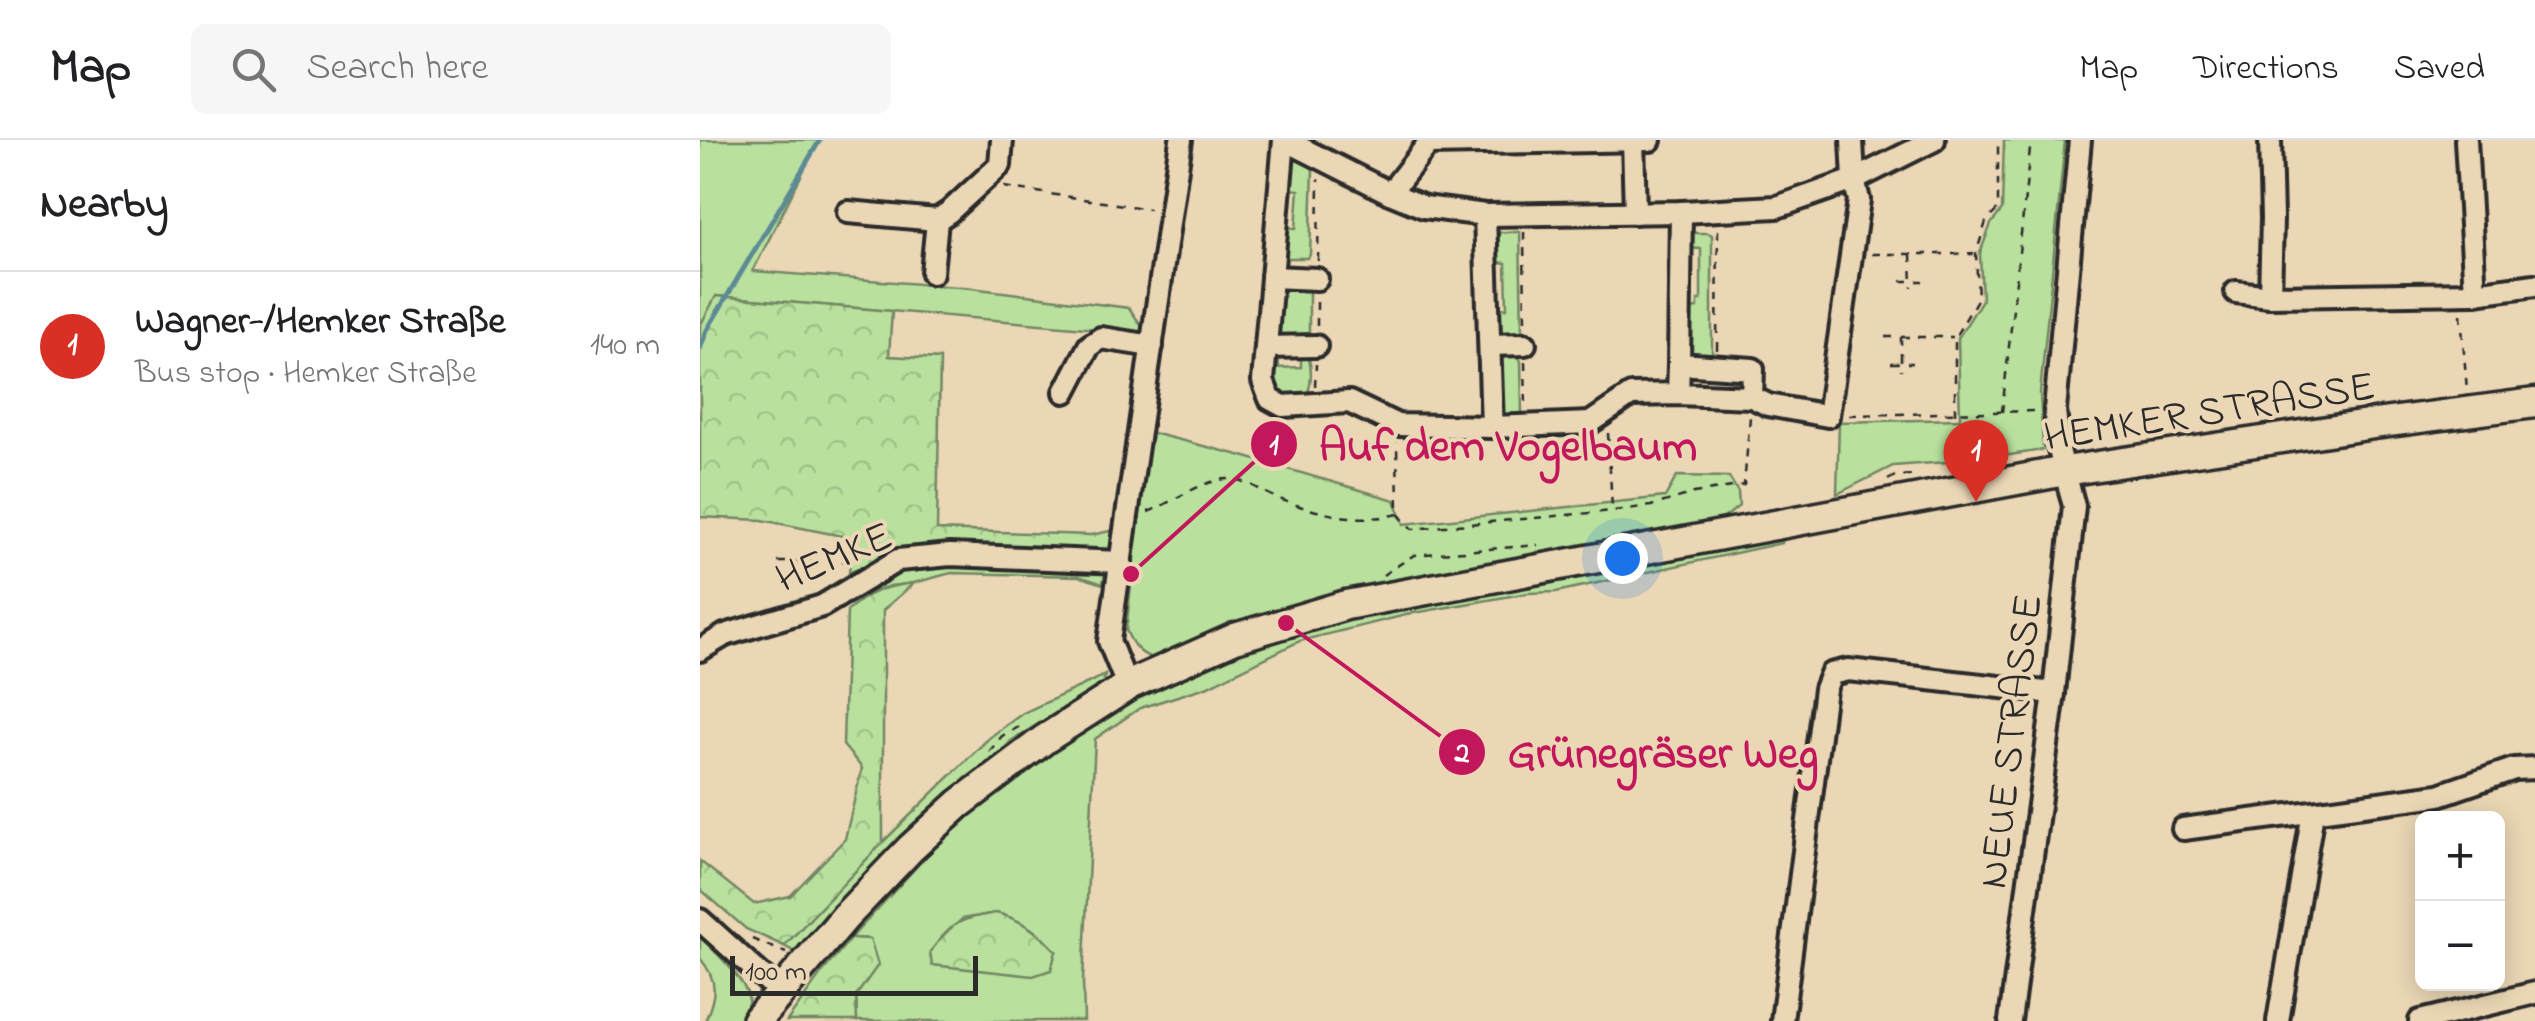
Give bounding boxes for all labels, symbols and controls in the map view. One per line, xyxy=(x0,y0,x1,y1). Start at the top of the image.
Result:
search box xyxy=(191,24,891,114)
text: Map xyxy=(50,34,131,104)
text: Search here xyxy=(306,41,488,97)
icon: search xyxy=(226,42,281,97)
text: Map xyxy=(2079,44,2138,95)
text: Directions xyxy=(2193,44,2339,95)
text: Saved xyxy=(2394,44,2485,95)
text: Nearby xyxy=(40,175,168,236)
text: Wagner-/Hemker Straße xyxy=(135,295,506,351)
text: 1 xyxy=(67,323,78,370)
text: 140 m xyxy=(590,323,660,370)
text: Bus stop · Hemker Straße xyxy=(135,351,477,398)
street label: HEMKER STRASSE xyxy=(2040,357,2380,470)
callout: Auf dem Vogelbaum xyxy=(1249,406,1717,481)
text: Auf dem Vogelbaum xyxy=(1319,416,1697,484)
pin: 1 xyxy=(1944,420,2008,502)
text: 1 xyxy=(1269,425,1279,469)
street label: HEMKE xyxy=(767,507,902,611)
your location xyxy=(1597,533,1648,584)
street label: NEUE STRASSE xyxy=(1964,591,2061,892)
callout: Grünegräser Weg xyxy=(1437,714,1838,789)
text: Grünegräser Weg xyxy=(1508,723,1818,791)
text: 2 xyxy=(1454,733,1470,777)
map controls xyxy=(2415,811,2505,991)
button: + xyxy=(2415,811,2505,901)
button: − xyxy=(2415,901,2505,991)
scale bar xyxy=(730,951,978,996)
text: 100 m xyxy=(745,953,807,994)

